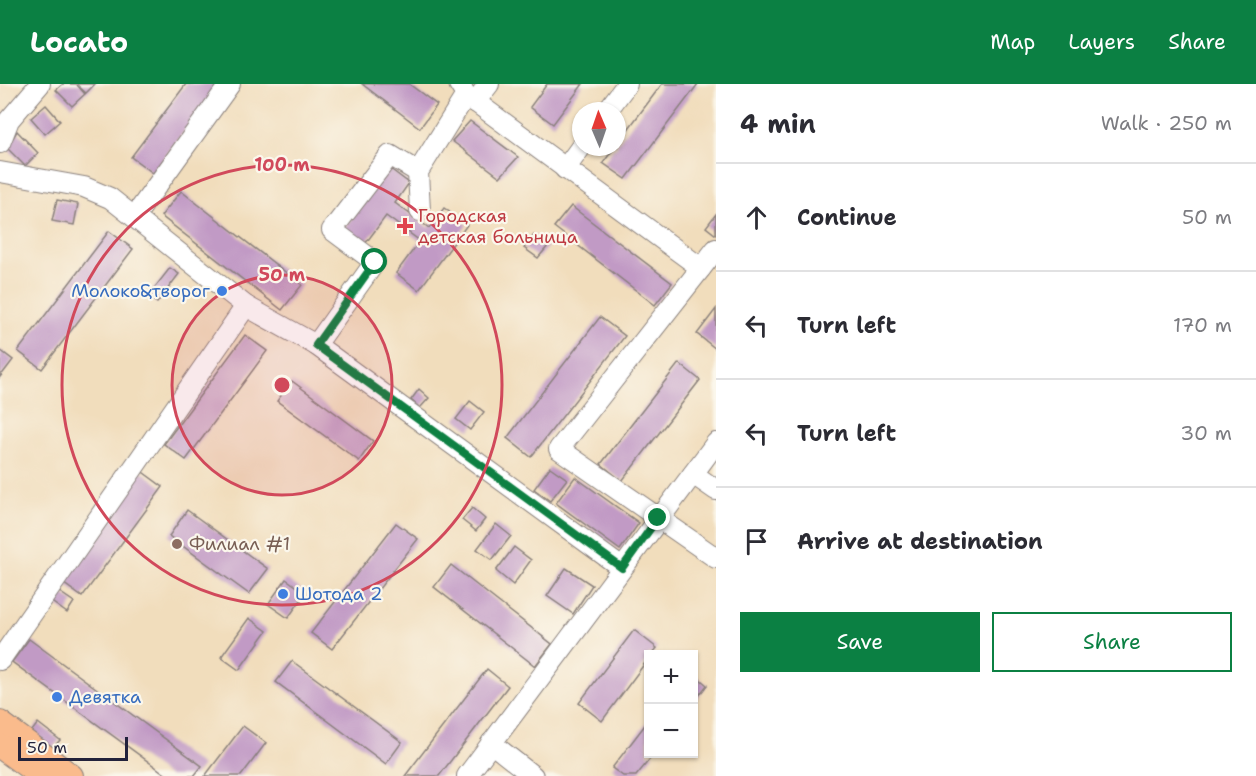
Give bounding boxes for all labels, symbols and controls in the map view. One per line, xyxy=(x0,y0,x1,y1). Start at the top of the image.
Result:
text: Locato xyxy=(30,23,128,61)
text: Map xyxy=(990,28,1035,56)
text: Layers xyxy=(1068,28,1135,56)
text: Share xyxy=(1168,28,1226,56)
north arrow xyxy=(572,102,626,156)
text: 4 min xyxy=(740,106,816,141)
text: Walk · 250 m xyxy=(1101,110,1232,136)
text: 100 m xyxy=(254,153,310,177)
icon: ahead xyxy=(740,201,773,234)
text: Continue xyxy=(797,203,897,232)
place label: Городская детская больница xyxy=(418,204,578,249)
text: 50 m xyxy=(1182,204,1232,230)
marker: Городская детская больница xyxy=(396,217,414,235)
route start xyxy=(361,248,387,274)
text: 50 m xyxy=(259,263,306,287)
place label: Молоко&творог xyxy=(71,279,210,303)
marker: Молоко&творог xyxy=(215,284,229,298)
icon: left xyxy=(740,309,773,342)
text: Turn left xyxy=(797,311,896,340)
text: 170 m xyxy=(1173,312,1232,338)
centre of rings xyxy=(272,375,292,395)
icon: left xyxy=(740,417,773,450)
text: Turn left xyxy=(797,419,896,448)
text: 30 m xyxy=(1180,420,1232,446)
route end xyxy=(644,504,670,530)
icon: arrive xyxy=(740,525,773,558)
text: Arrive at destination xyxy=(797,527,1043,556)
place label: Филиал #1 xyxy=(189,532,290,556)
marker: Филиал #1 xyxy=(170,537,184,551)
place label: Шотода 2 xyxy=(295,582,383,606)
marker: Шотода 2 xyxy=(276,587,290,601)
button: Save xyxy=(740,612,980,672)
button: Share xyxy=(992,612,1232,672)
map controls xyxy=(644,650,698,758)
button: + xyxy=(644,650,698,704)
place label: Девятка xyxy=(69,685,141,709)
marker: Девятка xyxy=(50,690,64,704)
button: − xyxy=(644,704,698,758)
scale bar xyxy=(18,734,128,762)
text: 50 m xyxy=(27,737,67,758)

